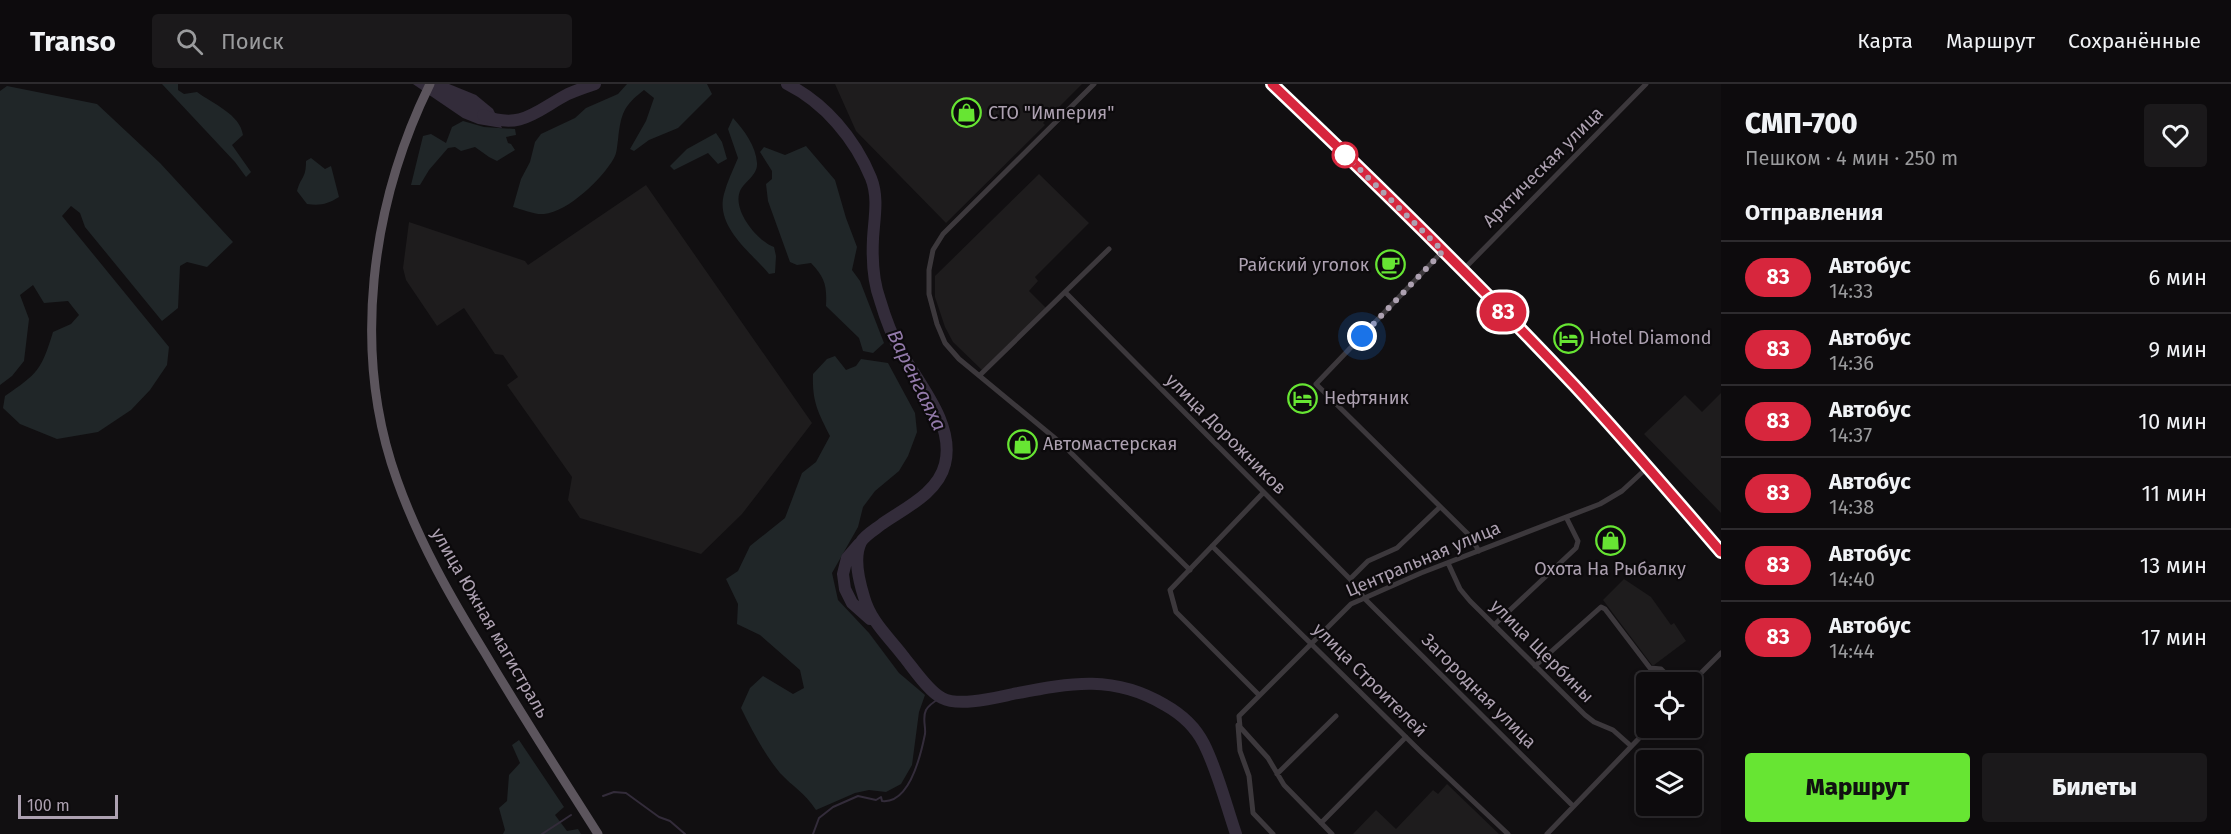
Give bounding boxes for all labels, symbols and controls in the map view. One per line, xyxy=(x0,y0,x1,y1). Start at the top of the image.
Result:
search box xyxy=(152,14,572,68)
text: Transo xyxy=(30,25,116,58)
icon: search xyxy=(173,25,206,58)
text: Поиск xyxy=(221,28,284,55)
text: Карта xyxy=(1857,28,1913,54)
text: Маршрут xyxy=(1946,28,2035,54)
text: Сохранённые xyxy=(2068,28,2201,54)
shop icon: СТО "Империя" xyxy=(951,97,983,129)
place label: СТО "Империя" xyxy=(988,102,1114,124)
street label: Арктическая улица xyxy=(1478,102,1608,232)
button: heart xyxy=(2144,104,2207,167)
text: СМП-700 xyxy=(1745,107,1858,140)
unlabelled marker xyxy=(1332,142,1358,168)
text: Пешком · 4 мин · 250 m xyxy=(1745,146,1958,170)
text: Отправления xyxy=(1745,199,1883,226)
cafe icon: Райский уголок xyxy=(1374,249,1406,281)
text: Автобус xyxy=(1829,252,1911,279)
place label: Райский уголок xyxy=(1238,254,1370,276)
text: 83 xyxy=(1766,264,1790,290)
text: 6 мин xyxy=(2148,264,2207,291)
text: 14:33 xyxy=(1829,279,1873,303)
line badge: 83 xyxy=(1476,292,1530,332)
text: 83 xyxy=(1491,299,1515,325)
your location xyxy=(1347,321,1377,351)
hotel icon: Hotel Diamond xyxy=(1552,322,1584,354)
text: Автобус xyxy=(1829,324,1911,351)
water label: Варенгаяха xyxy=(882,326,952,434)
place label: Hotel Diamond xyxy=(1589,327,1712,349)
text: 83 xyxy=(1766,336,1790,362)
text: 9 мин xyxy=(2149,336,2207,363)
text: 14:36 xyxy=(1829,351,1874,375)
street label: улица Дорожников xyxy=(1161,369,1291,499)
hotel icon: Нефтяник xyxy=(1287,382,1319,414)
place label: Нефтяник xyxy=(1324,387,1409,409)
text: Автобус xyxy=(1829,396,1911,423)
text: 83 xyxy=(1766,408,1790,434)
text: 10 мин xyxy=(2138,408,2207,435)
text: 14:37 xyxy=(1829,423,1872,447)
shop icon: Автомастерская xyxy=(1006,428,1038,460)
place label: Автомастерская xyxy=(1043,433,1177,455)
text: Автобус xyxy=(1829,468,1911,495)
text: 83 xyxy=(1766,480,1790,506)
text: 11 мин xyxy=(2141,480,2207,507)
text: 14:38 xyxy=(1829,495,1874,519)
street label: Центральная улица xyxy=(1342,516,1504,602)
street label: улица Южная магистраль xyxy=(426,524,554,722)
shop icon: Охота На Рыбалку xyxy=(1594,524,1626,556)
text: Автобус xyxy=(1829,540,1911,567)
text: 83 xyxy=(1766,552,1790,578)
text: 13 мин xyxy=(2140,552,2207,579)
place label: Охота На Рыбалку xyxy=(1534,558,1686,580)
text: 14:40 xyxy=(1829,567,1875,591)
street label: улица Щербины xyxy=(1486,595,1598,707)
text: Автобус xyxy=(1829,612,1911,639)
street label: улица Строителей xyxy=(1308,618,1432,742)
text: 83 xyxy=(1766,624,1790,650)
text: 17 мин xyxy=(2141,624,2207,651)
street label: Загородная улица xyxy=(1417,629,1541,753)
text: 14:44 xyxy=(1829,639,1874,663)
map controls xyxy=(1636,672,1702,816)
button: locate xyxy=(1636,672,1702,738)
button: layers xyxy=(1636,750,1702,816)
button: Маршрут xyxy=(1745,753,1970,822)
button: Билеты xyxy=(1982,753,2207,822)
scale bar xyxy=(18,792,118,820)
text: 100 m xyxy=(27,796,70,815)

